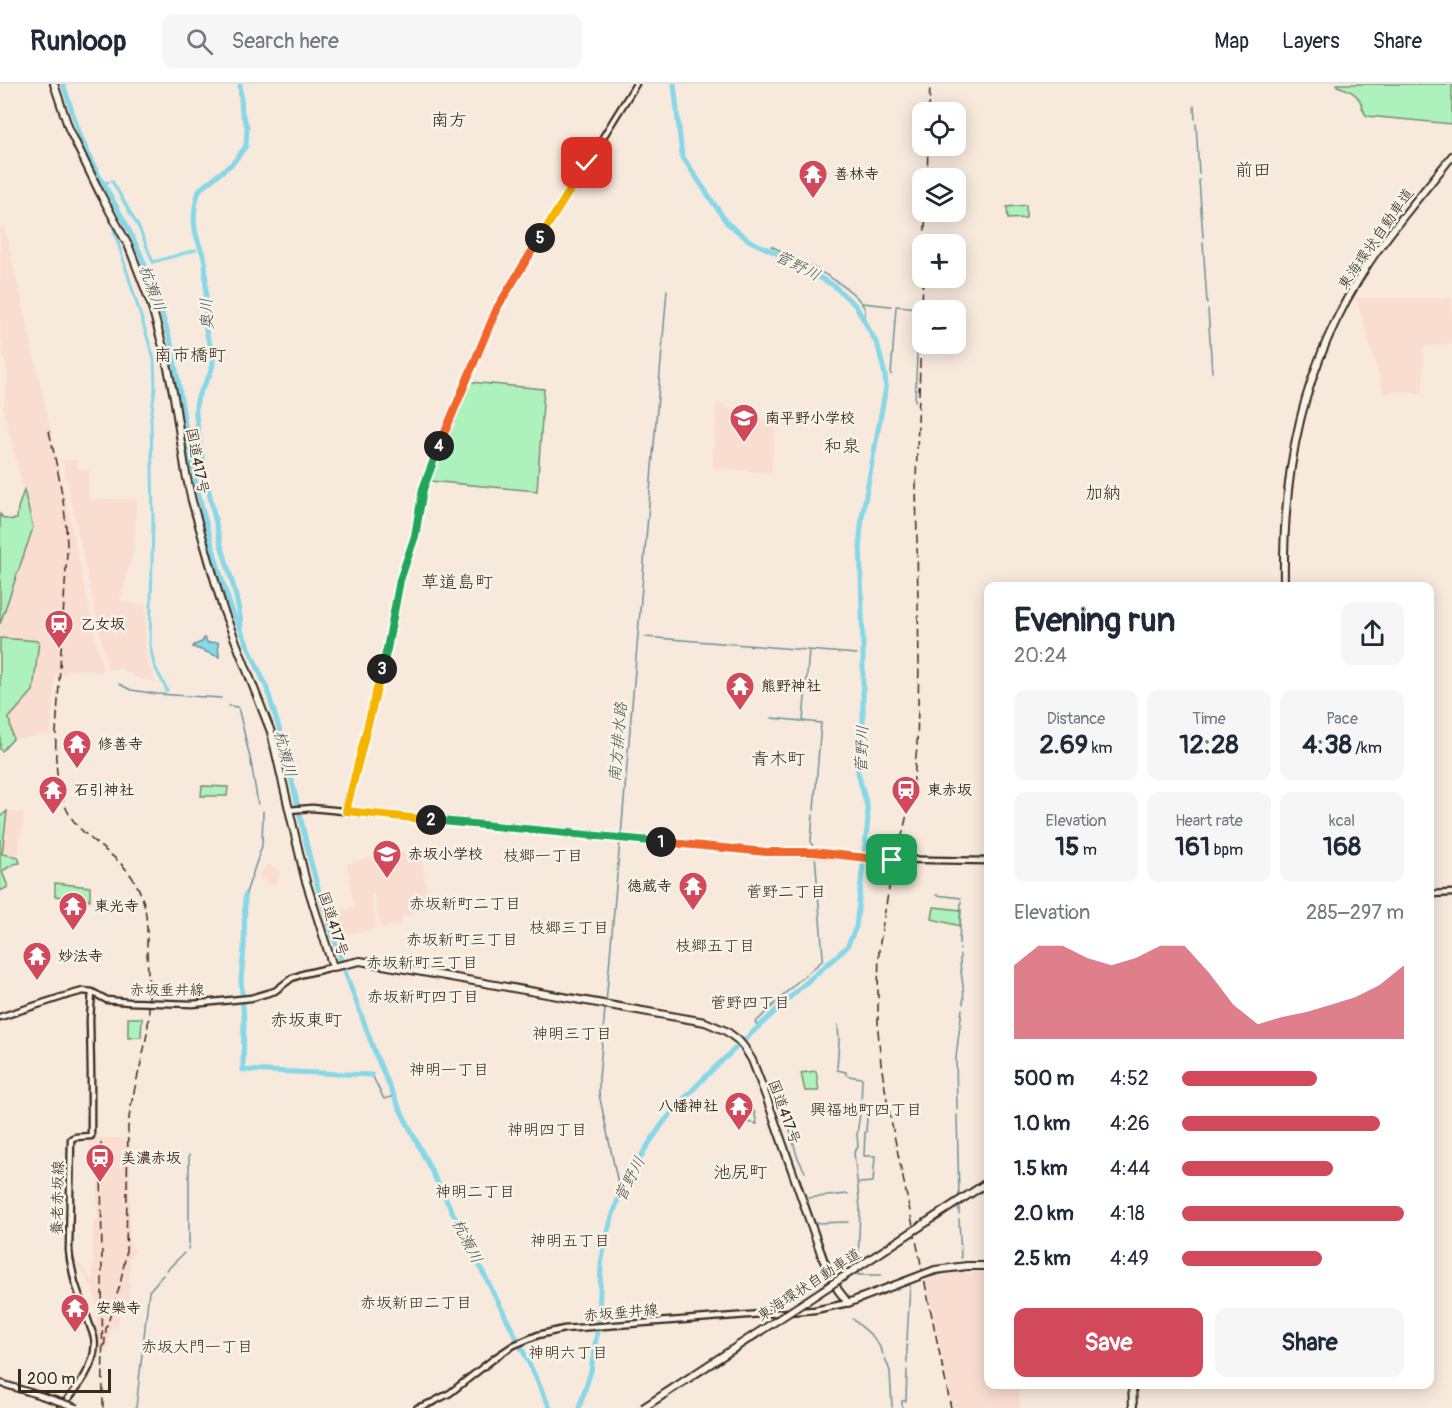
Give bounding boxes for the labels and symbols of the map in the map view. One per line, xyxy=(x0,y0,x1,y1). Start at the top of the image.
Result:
district label: 南方 xyxy=(431,109,467,132)
pin xyxy=(561,137,612,188)
temple icon: 善林寺 xyxy=(797,158,829,200)
district label: 前田 xyxy=(1235,159,1271,182)
place label: 善林寺 xyxy=(834,165,879,184)
street label: 東海環状自動車道 xyxy=(1334,184,1418,294)
pin: 5 xyxy=(525,223,555,253)
water label: 菅野川 xyxy=(772,246,824,286)
water label: 杭瀬川 xyxy=(134,262,170,314)
water label: 奥川 xyxy=(196,298,218,330)
district label: 南市橋町 xyxy=(154,344,226,367)
school or university icon: 南平野小学校 xyxy=(728,402,760,444)
place label: 南平野小学校 xyxy=(765,409,855,428)
street label: 国道417号 xyxy=(181,426,213,496)
pin: 4 xyxy=(424,431,454,461)
district label: 和泉 xyxy=(824,435,860,458)
district label: 加納 xyxy=(1085,482,1121,505)
district label: 草道島町 xyxy=(421,571,493,594)
station icon: 乙女坂 xyxy=(43,608,75,650)
place label: 乙女坂 xyxy=(80,615,125,634)
pin: 3 xyxy=(367,654,397,684)
temple icon: 熊野神社 xyxy=(724,670,756,712)
place label: 熊野神社 xyxy=(761,677,821,696)
water label: 南方排水路 xyxy=(605,700,632,783)
water label: 菅野川 xyxy=(851,725,873,773)
temple icon: 修善寺 xyxy=(61,728,93,770)
water label: 杭瀬川 xyxy=(269,728,301,780)
place label: 修善寺 xyxy=(98,735,143,754)
district label: 青木町 xyxy=(751,748,805,771)
temple icon: 石引神社 xyxy=(37,774,69,816)
station icon: 東赤坂 xyxy=(890,774,922,816)
place label: 石引神社 xyxy=(74,781,134,800)
place label: 東赤坂 xyxy=(927,781,972,800)
pin: 2 xyxy=(416,805,446,835)
pin: 1 xyxy=(646,827,676,857)
pin xyxy=(866,834,917,885)
school or university icon: 赤坂小学校 xyxy=(371,838,403,880)
place label: 赤坂小学校 xyxy=(408,845,483,864)
district label: 枝郷一丁目 xyxy=(503,846,583,866)
temple icon: 徳蔵寺 xyxy=(677,870,709,912)
place label: 徳蔵寺 xyxy=(627,877,672,896)
district label: 菅野二丁目 xyxy=(746,882,826,902)
street label: 国道417号 xyxy=(314,889,352,959)
temple icon: 東光寺 xyxy=(57,890,89,932)
district label: 赤坂新町二丁目 xyxy=(409,894,521,914)
place label: 東光寺 xyxy=(94,897,139,916)
district label: 枝郷三丁目 xyxy=(529,918,609,938)
district label: 赤坂新町三丁目 xyxy=(406,930,518,950)
district label: 枝郷五丁目 xyxy=(675,936,755,956)
temple icon: 妙法寺 xyxy=(21,940,53,982)
place label: 妙法寺 xyxy=(58,947,103,966)
district label: 赤坂新町三丁目 xyxy=(366,953,478,973)
street label: 赤坂垂井線 xyxy=(129,981,205,1000)
district label: 赤坂新町四丁目 xyxy=(367,987,479,1007)
district label: 菅野四丁目 xyxy=(710,993,790,1013)
district label: 赤坂東町 xyxy=(270,1009,342,1032)
district label: 神明三丁目 xyxy=(532,1024,612,1044)
district label: 神明一丁目 xyxy=(409,1060,489,1080)
street label: 国道417号 xyxy=(764,1077,804,1147)
temple icon: 八幡神社 xyxy=(723,1090,755,1132)
place label: 八幡神社 xyxy=(658,1097,718,1116)
district label: 興福地町四丁目 xyxy=(810,1100,922,1120)
district label: 神明四丁目 xyxy=(507,1120,587,1140)
station icon: 美濃赤坂 xyxy=(84,1142,116,1184)
place label: 美濃赤坂 xyxy=(121,1149,181,1168)
water label: 菅野川 xyxy=(610,1153,650,1205)
street label: 養老赤坂線 xyxy=(48,1160,68,1236)
district label: 池尻町 xyxy=(713,1161,767,1184)
district label: 神明二丁目 xyxy=(435,1182,515,1202)
water label: 杭瀬川 xyxy=(447,1215,487,1267)
district label: 神明五丁目 xyxy=(530,1231,610,1251)
street label: 東海環状自動車道 xyxy=(753,1244,865,1326)
temple icon: 安樂寺 xyxy=(59,1292,91,1334)
district label: 赤坂新田二丁目 xyxy=(360,1293,472,1313)
place label: 安樂寺 xyxy=(96,1299,141,1318)
street label: 赤坂垂井線 xyxy=(583,1300,659,1326)
district label: 赤坂大門一丁目 xyxy=(141,1337,253,1357)
district label: 神明六丁目 xyxy=(528,1343,608,1363)
scale bar xyxy=(18,1366,111,1394)

